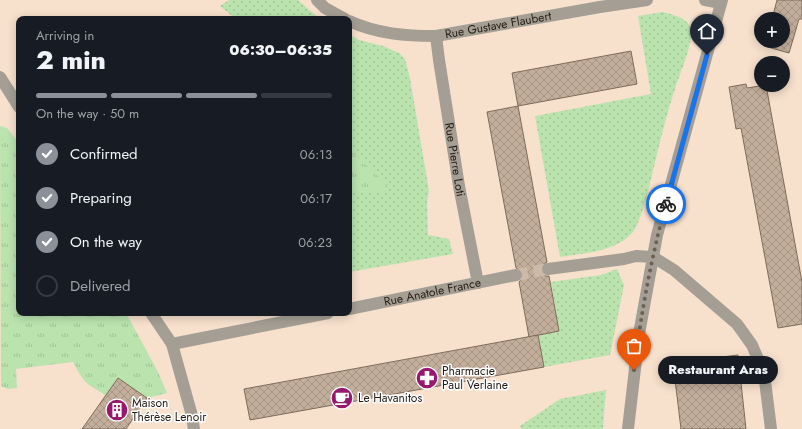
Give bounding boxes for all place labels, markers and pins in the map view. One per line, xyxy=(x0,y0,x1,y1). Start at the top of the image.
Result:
pin xyxy=(690,14,724,55)
pin xyxy=(617,329,651,370)
callout: Restaurant Aras xyxy=(658,356,778,384)
place label: Pharmacie Paul Verlaine xyxy=(442,362,508,394)
pharmacy icon: Pharmacie Paul Verlaine xyxy=(414,365,440,391)
cafe icon: Le Havanitos xyxy=(329,385,355,411)
place label: Le Havanitos xyxy=(358,389,422,407)
place label: Maison Thérèse Lenoir xyxy=(132,394,207,426)
building icon: Maison Thérèse Lenoir xyxy=(104,397,130,423)

